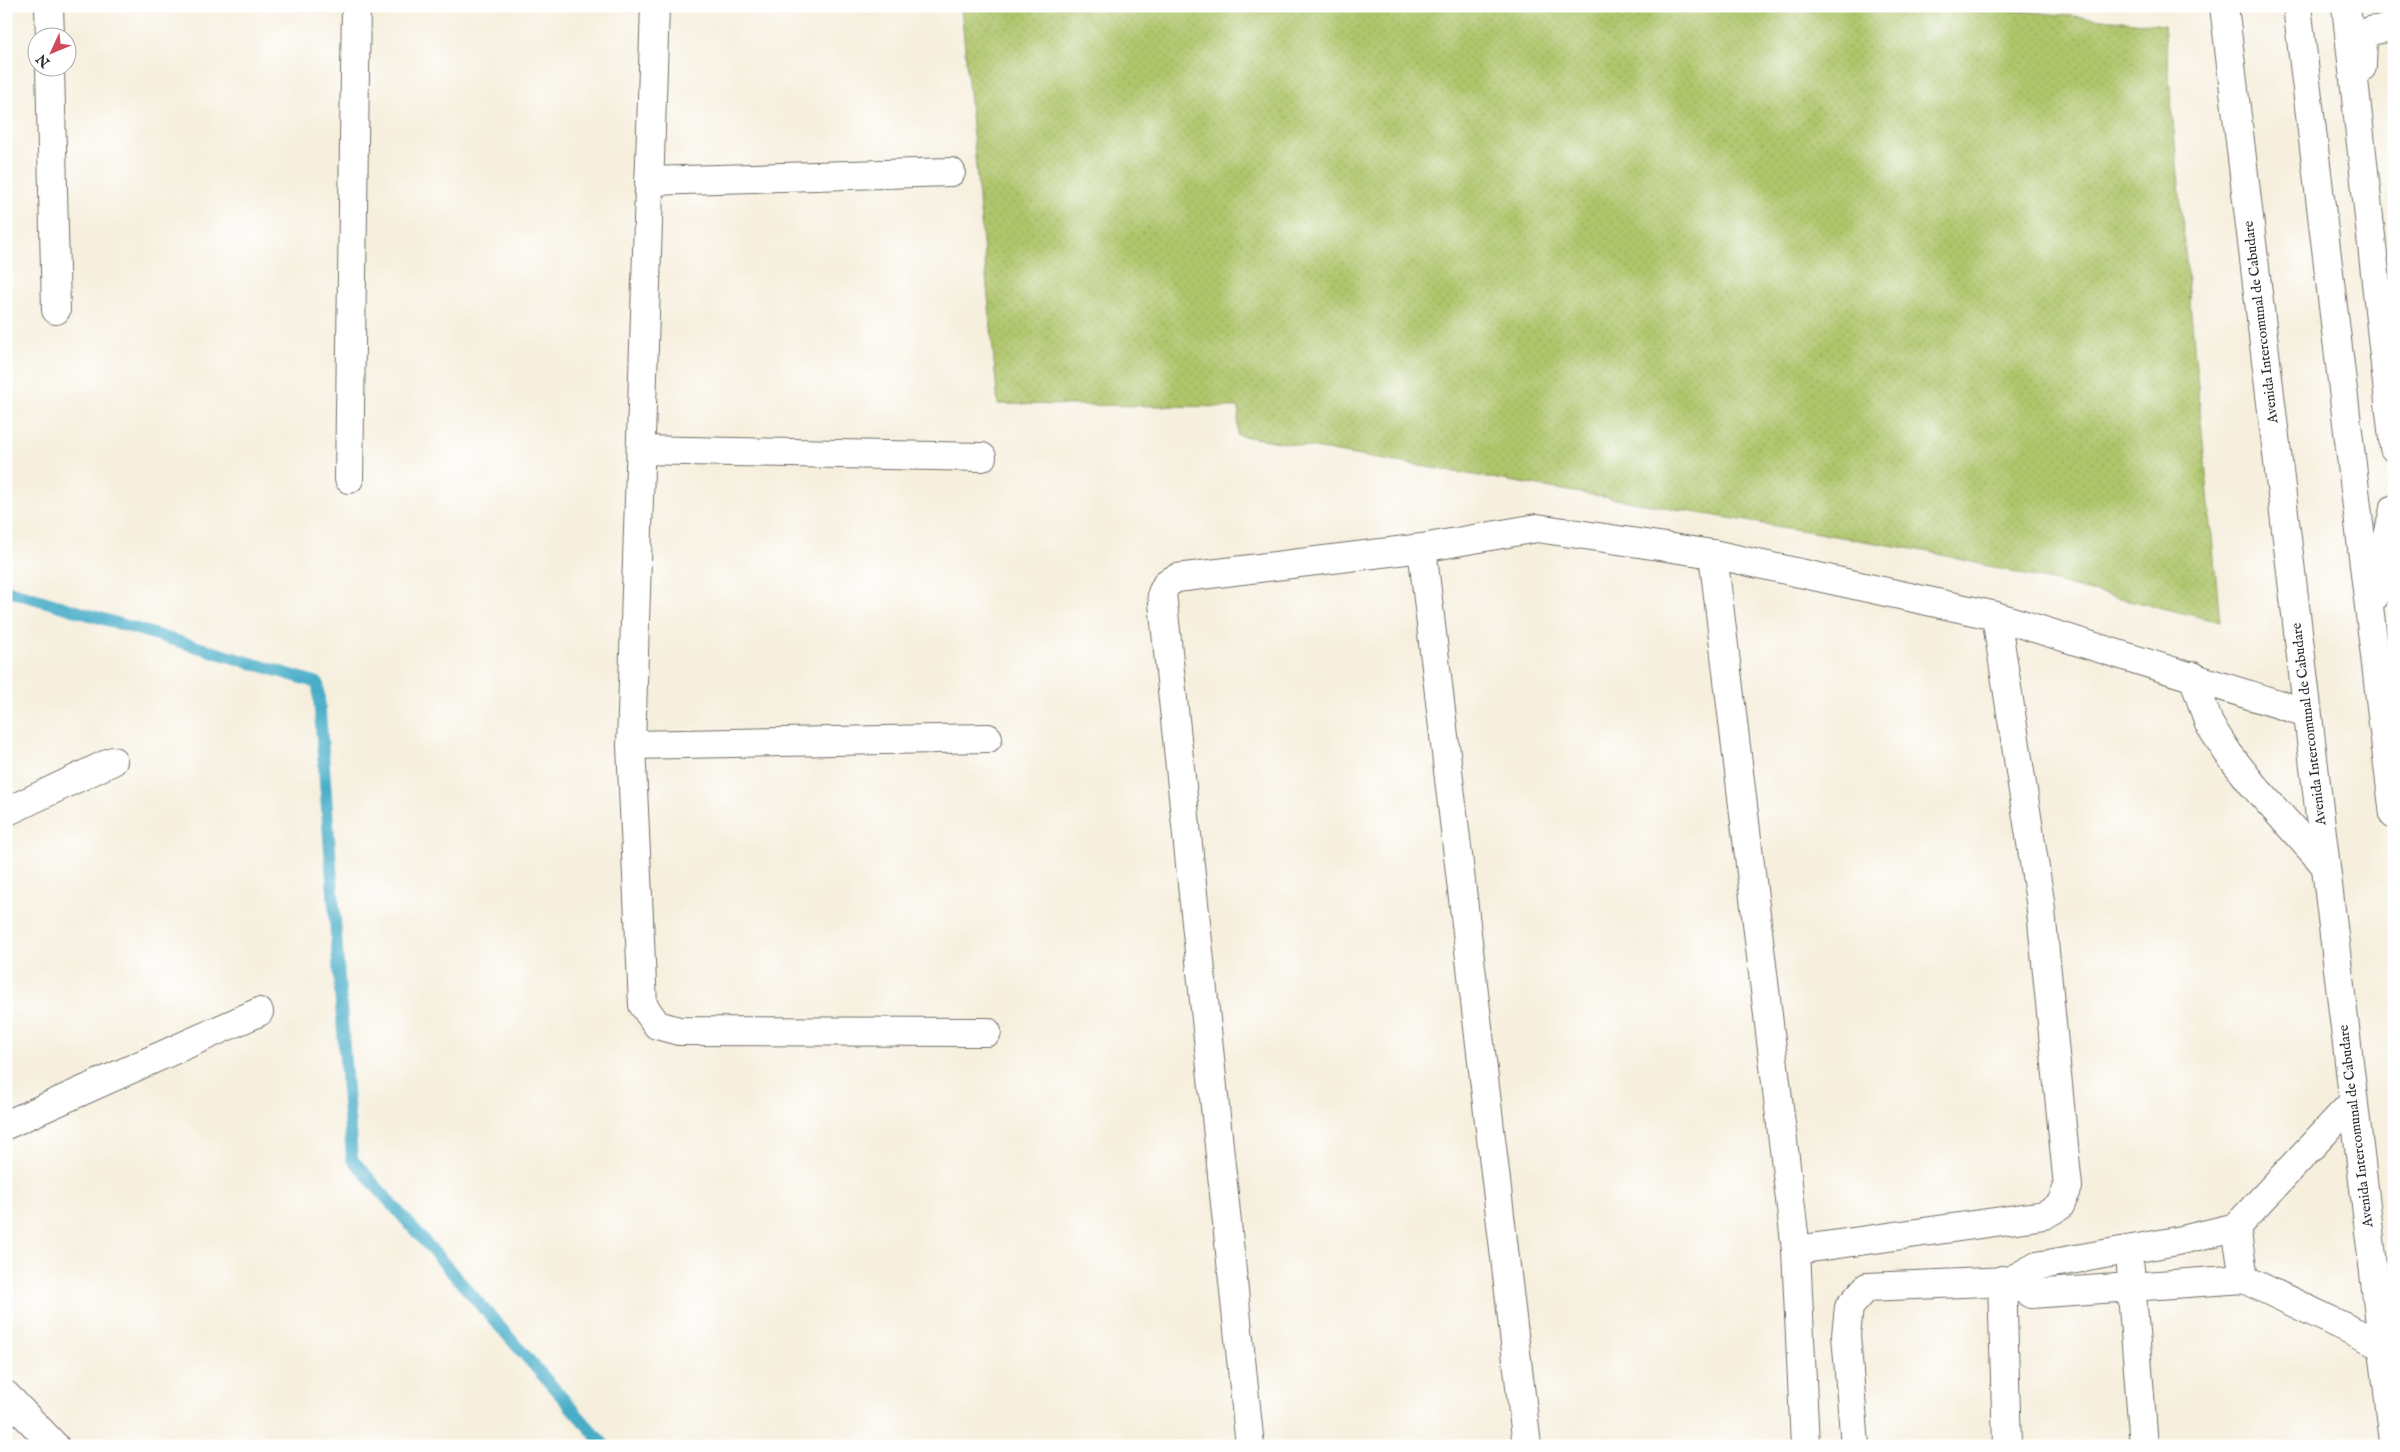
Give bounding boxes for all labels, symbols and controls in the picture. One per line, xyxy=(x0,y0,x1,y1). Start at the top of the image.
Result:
north arrow xyxy=(28,28,78,78)
text: N xyxy=(33,50,55,72)
street label: Avenida Intercomunal de Cabudare xyxy=(2240,219,2282,425)
street label: Avenida Intercomunal de Cabudare xyxy=(2288,621,2330,827)
street label: Avenida Intercomunal de Cabudare xyxy=(2335,1023,2377,1229)

